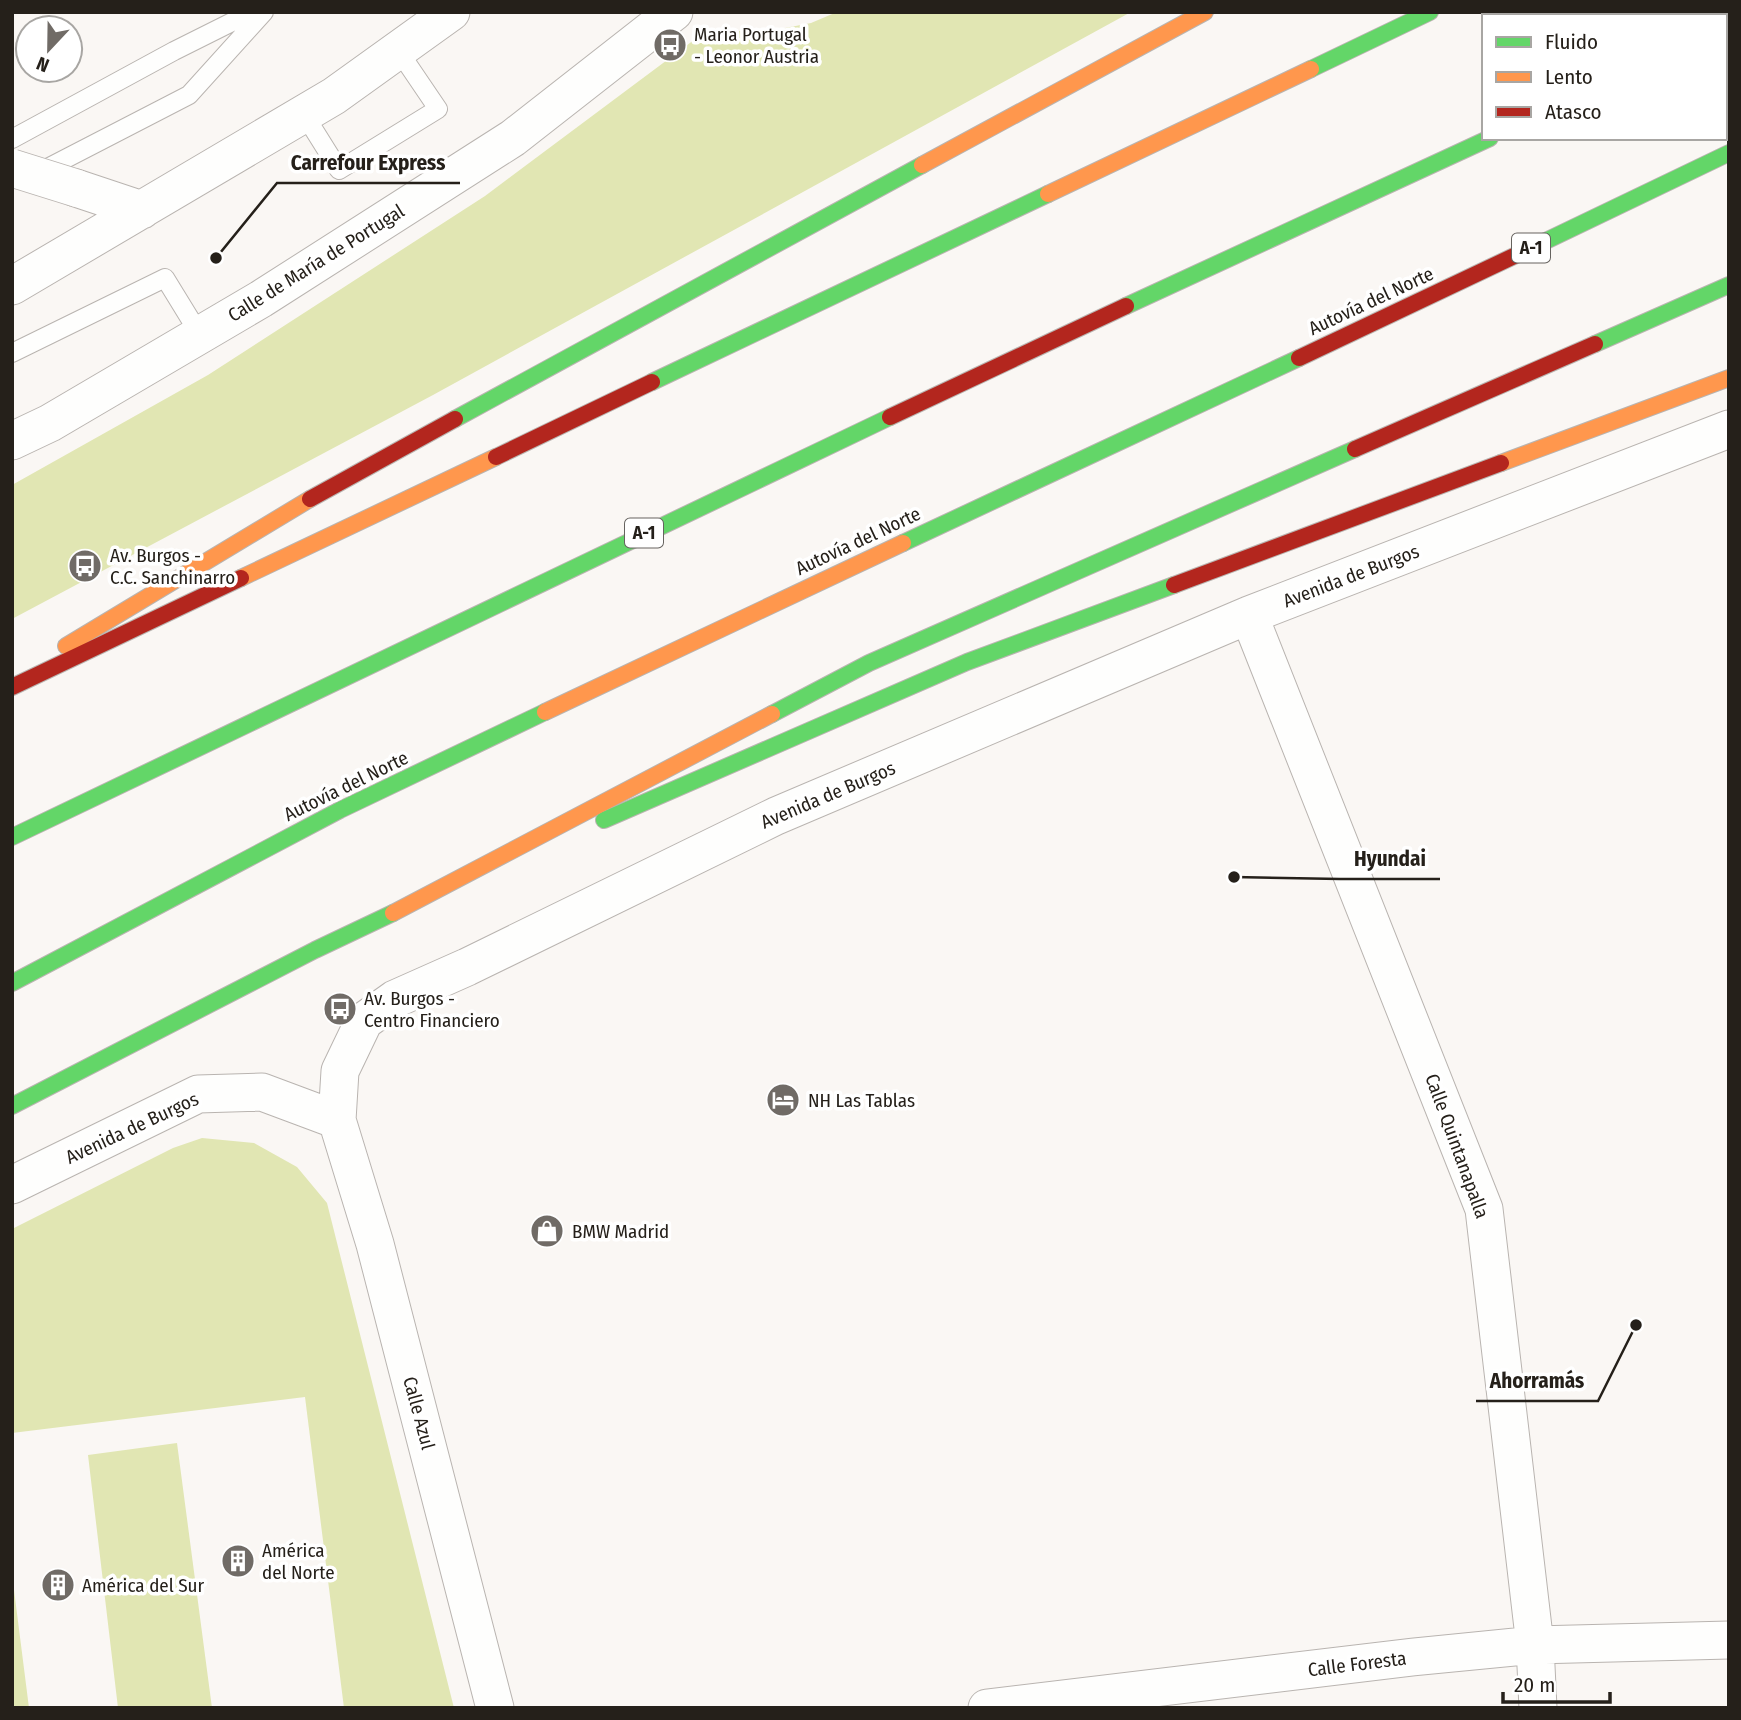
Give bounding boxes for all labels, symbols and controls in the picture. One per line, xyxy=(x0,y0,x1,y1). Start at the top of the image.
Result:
north arrow xyxy=(14,14,84,84)
legend xyxy=(1482,14,1727,140)
place label: Maria Portugal - Leonor Austria xyxy=(694,23,819,68)
bus stop icon: Maria Portugal - Leonor Austria xyxy=(651,26,689,64)
text: Fluido xyxy=(1545,29,1598,55)
text: N xyxy=(33,52,52,77)
text: Lento xyxy=(1545,64,1593,90)
text: Atasco xyxy=(1545,99,1602,125)
callout: Carrefour Express xyxy=(277,141,460,183)
text: Carrefour Express xyxy=(291,150,445,176)
street label: Calle de María de Portugal xyxy=(224,199,408,327)
road number: A-1 xyxy=(1512,234,1550,262)
street label: Autovía del Norte xyxy=(1305,262,1437,340)
street label: Autovía del Norte xyxy=(792,502,924,580)
road number: A-1 xyxy=(625,518,663,548)
street label: Avenida de Burgos xyxy=(1280,539,1422,613)
place label: Av. Burgos - C.C. Sanchinarro xyxy=(110,544,235,589)
bus stop icon: Av. Burgos - C.C. Sanchinarro xyxy=(66,547,104,585)
street label: Autovía del Norte xyxy=(280,746,412,826)
street label: Avenida de Burgos xyxy=(757,756,899,834)
callout: Hyundai xyxy=(1340,837,1440,879)
text: Hyundai xyxy=(1354,846,1426,872)
place label: Av. Burgos - Centro Financiero xyxy=(364,987,500,1032)
bus stop icon: Av. Burgos - Centro Financiero xyxy=(321,990,359,1028)
street label: Calle Quintanapalla xyxy=(1420,1071,1494,1221)
hotel icon: NH Las Tablas xyxy=(764,1081,802,1119)
street label: Avenida de Burgos xyxy=(62,1087,202,1169)
place label: NH Las Tablas xyxy=(808,1089,915,1112)
shop icon: BMW Madrid xyxy=(528,1212,566,1250)
place label: BMW Madrid xyxy=(572,1220,669,1243)
callout: Ahorramás xyxy=(1476,1359,1598,1401)
text: Ahorramás xyxy=(1489,1368,1584,1394)
street label: Calle Azul xyxy=(398,1374,440,1452)
place label: América del Norte xyxy=(262,1539,335,1584)
building icon: América del Norte xyxy=(219,1542,257,1580)
building icon: América del Sur xyxy=(39,1566,77,1604)
place label: América del Sur xyxy=(82,1574,205,1597)
street label: Calle Foresta xyxy=(1306,1647,1408,1681)
scale bar xyxy=(1503,1660,1610,1704)
text: 20 m xyxy=(1514,1672,1555,1698)

